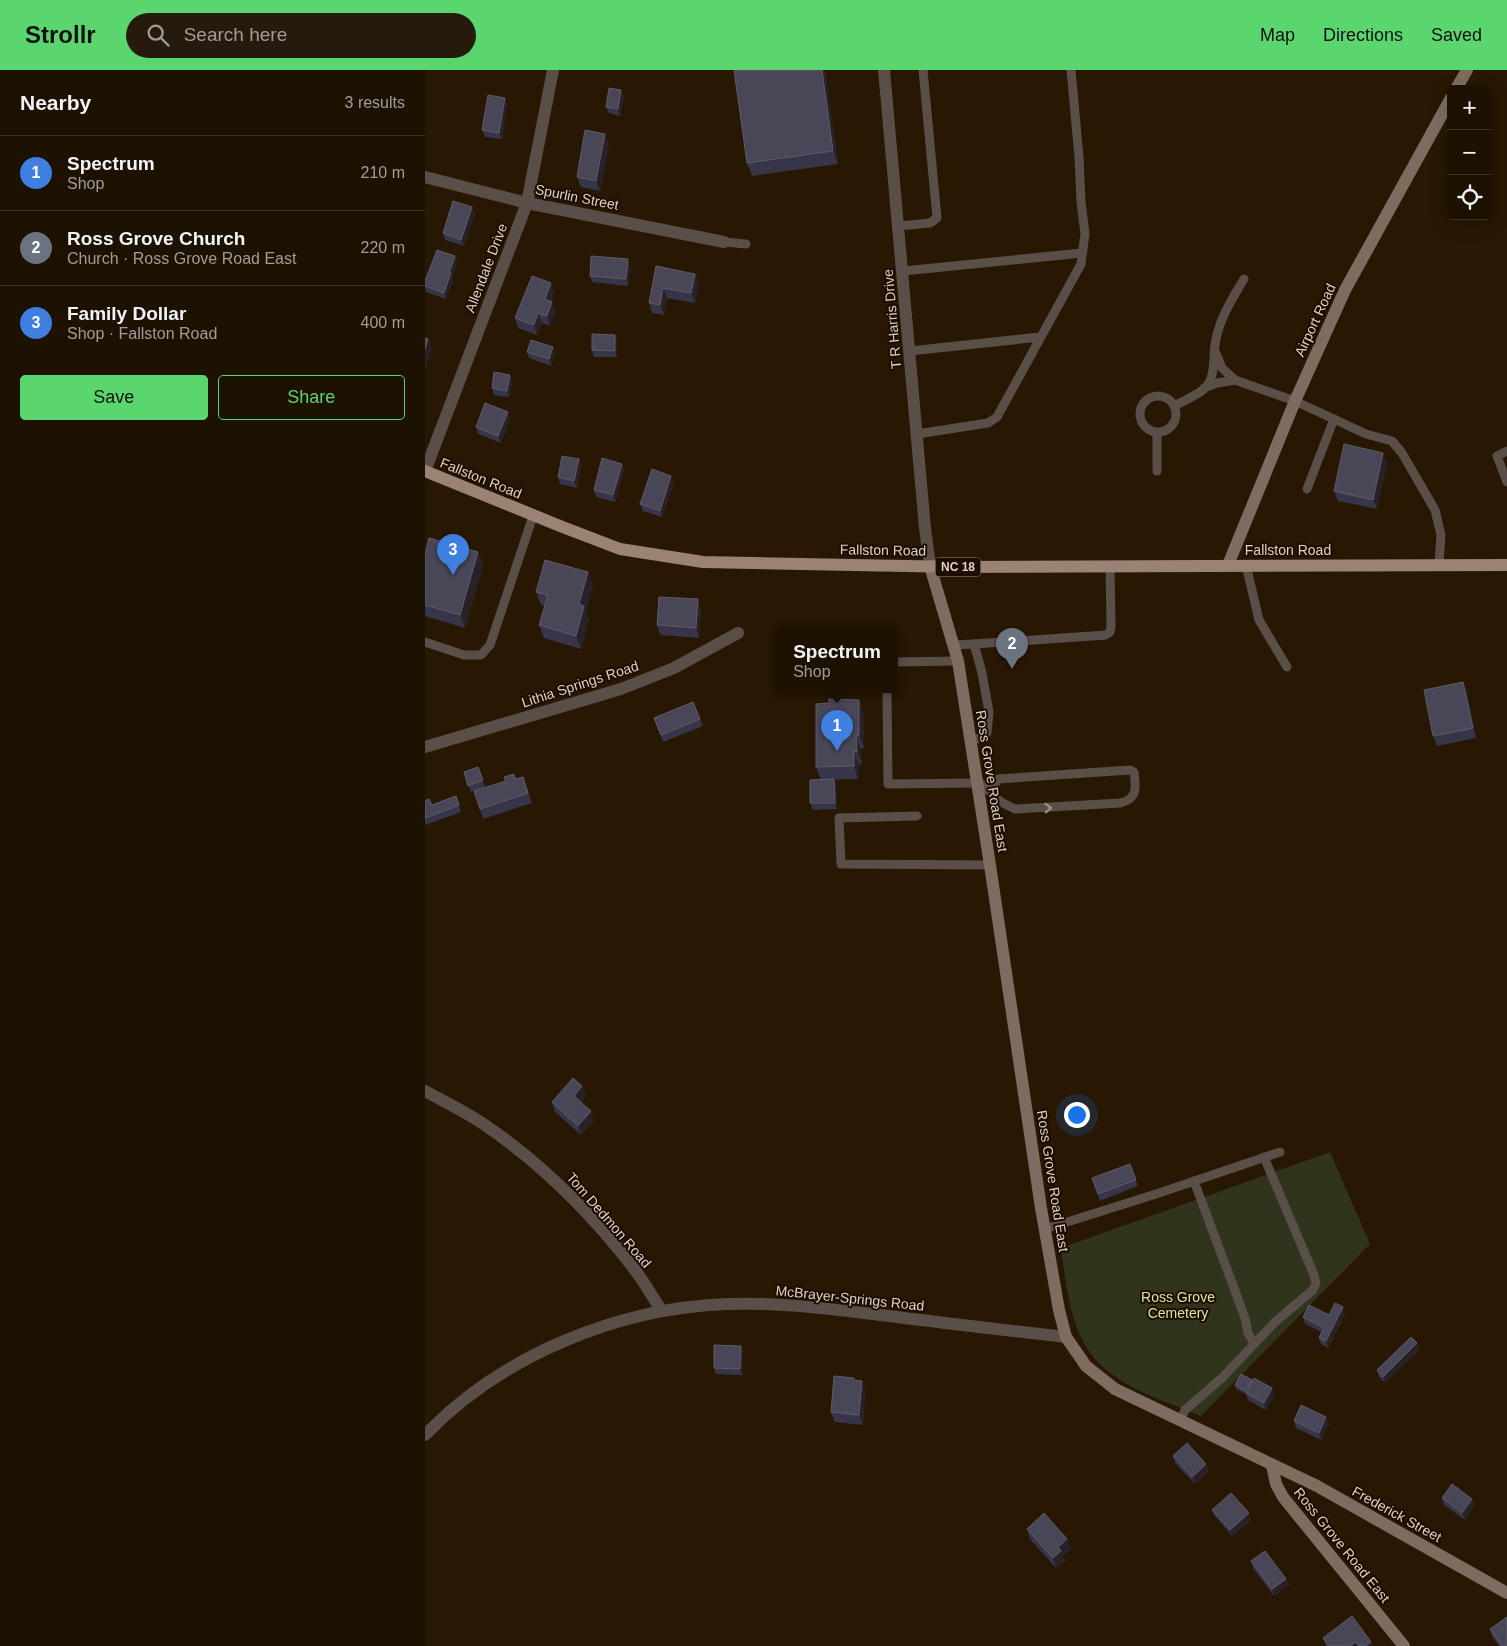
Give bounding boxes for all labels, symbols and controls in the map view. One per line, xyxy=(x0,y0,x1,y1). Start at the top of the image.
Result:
search box xyxy=(126,13,476,58)
text: Strollr xyxy=(25,21,96,48)
icon: search xyxy=(144,21,172,49)
text: Search here xyxy=(184,24,287,45)
text: Map xyxy=(1260,25,1295,45)
text: Directions xyxy=(1323,25,1403,45)
text: Saved xyxy=(1431,25,1482,45)
map controls xyxy=(1447,85,1492,220)
button: + xyxy=(1447,85,1492,130)
text: Nearby xyxy=(20,91,91,114)
text: 3 results xyxy=(345,94,405,111)
button: − xyxy=(1447,130,1492,175)
text: Spectrum xyxy=(67,153,155,174)
text: 1 xyxy=(32,164,40,181)
text: 210 m xyxy=(361,164,405,181)
text: Shop xyxy=(67,175,104,192)
button: locate xyxy=(1447,175,1492,220)
street label: Spurlin Street xyxy=(534,181,620,213)
street label: Allendale Drive xyxy=(462,221,510,315)
text: Ross Grove Church xyxy=(67,228,245,249)
text: 2 xyxy=(32,239,40,256)
text: 220 m xyxy=(361,239,405,256)
text: Church · Ross Grove Road East xyxy=(67,250,296,267)
street label: T R Harris Drive xyxy=(880,268,904,370)
street label: Airport Road xyxy=(1291,281,1339,359)
text: Family Dollar xyxy=(67,303,186,324)
text: 3 xyxy=(32,314,40,331)
text: 400 m xyxy=(361,314,405,331)
text: Shop · Fallston Road xyxy=(67,325,217,342)
button: Save xyxy=(20,375,208,420)
button: Share xyxy=(218,375,405,420)
street label: Fallston Road xyxy=(438,454,524,502)
pin: 3 xyxy=(437,534,469,575)
street label: Fallston Road xyxy=(840,541,926,559)
street label: Fallston Road xyxy=(1245,542,1331,558)
road number: NC 18 xyxy=(935,558,981,577)
popup xyxy=(776,628,898,693)
pin: 2 xyxy=(996,628,1028,669)
text: Spectrum xyxy=(793,641,881,662)
street label: Lithia Springs Road xyxy=(519,658,641,710)
text: Shop xyxy=(793,663,831,680)
street label: Ross Grove Road East xyxy=(973,709,1011,853)
pin: 1 xyxy=(821,710,853,751)
one-way arrow xyxy=(1044,803,1052,813)
your location xyxy=(1064,1102,1090,1128)
street label: Ross Grove Road East xyxy=(1034,1109,1072,1253)
street label: Tom Dedmon Road xyxy=(563,1169,655,1271)
street label: McBrayer-Springs Road xyxy=(775,1282,925,1314)
park label: Ross Grove Cemetery xyxy=(1141,1289,1215,1321)
street label: Frederick Street xyxy=(1350,1483,1445,1545)
street label: Ross Grove Road East xyxy=(1291,1484,1393,1606)

